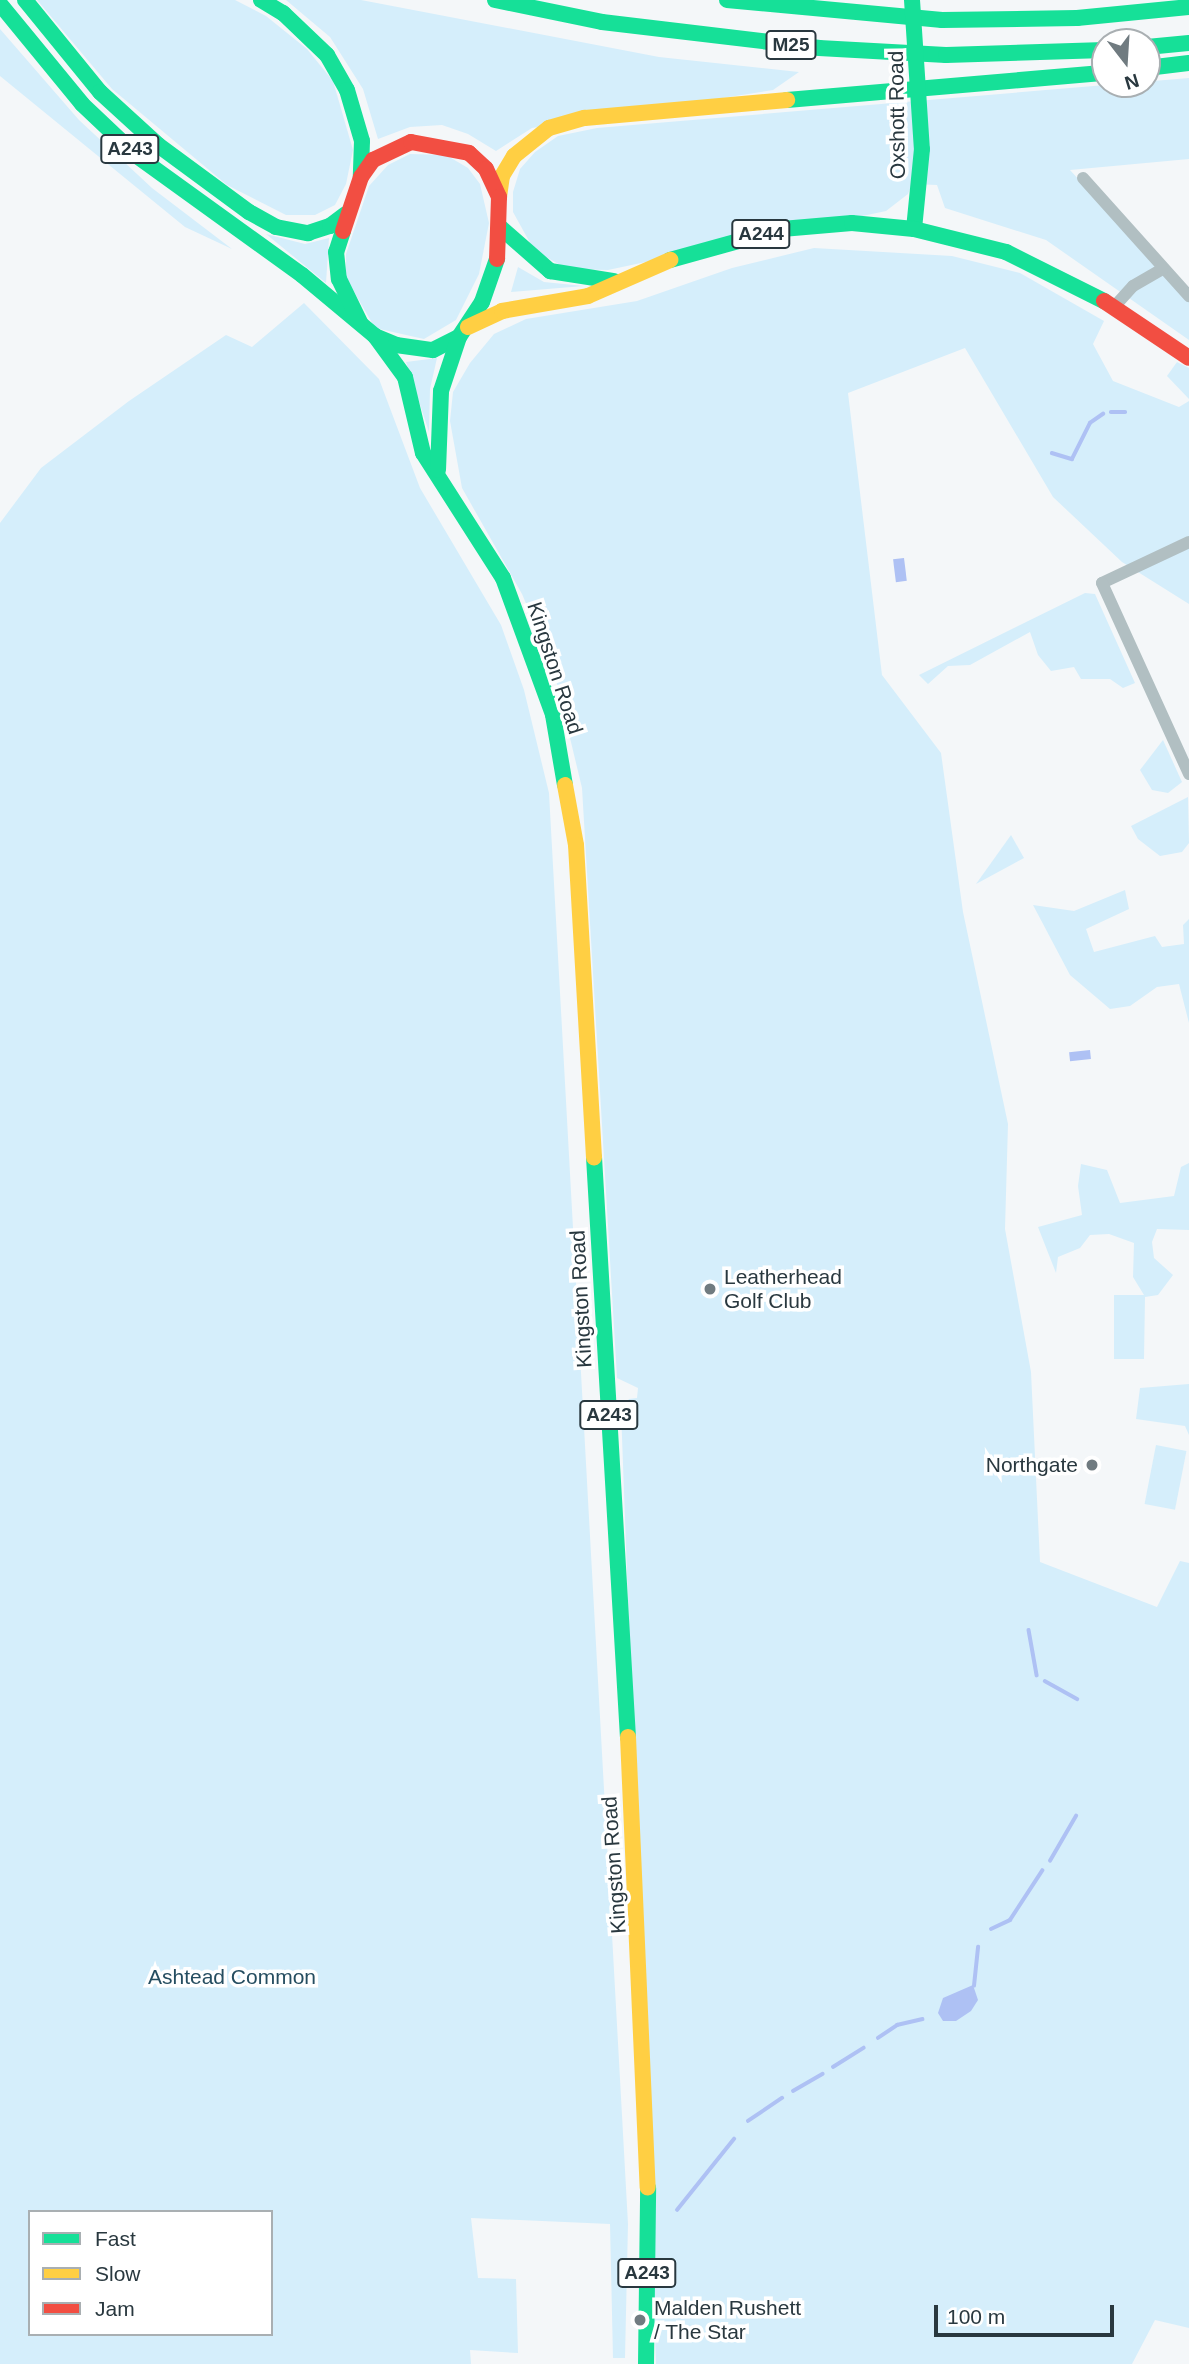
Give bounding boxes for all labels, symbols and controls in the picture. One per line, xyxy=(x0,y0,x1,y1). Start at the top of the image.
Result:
north arrow xyxy=(1091,28,1161,98)
road number: M25 xyxy=(765,30,817,60)
street label: Oxshott Road xyxy=(883,51,911,179)
text: N xyxy=(1122,70,1141,94)
road number: A243 xyxy=(100,134,160,164)
road number: A244 xyxy=(731,218,791,250)
street label: Kingston Road xyxy=(522,599,588,737)
street label: Kingston Road xyxy=(565,1230,597,1368)
place label: Leatherhead Golf Club xyxy=(724,1264,842,1314)
marker: Leatherhead Golf Club xyxy=(702,1281,718,1297)
road number: A243 xyxy=(579,1400,639,1430)
place label: Northgate xyxy=(986,1452,1078,1478)
marker: Northgate xyxy=(1084,1457,1100,1473)
street label: Kingston Road xyxy=(597,1795,631,1935)
park label: Ashtead Common xyxy=(148,1964,316,1990)
legend xyxy=(28,2210,273,2336)
text: Fast xyxy=(95,2227,136,2250)
road number: A243 xyxy=(617,2258,677,2288)
text: Slow xyxy=(95,2262,141,2285)
scale bar xyxy=(937,2290,1117,2334)
place label: Malden Rushett / The Star xyxy=(654,2295,801,2345)
text: Jam xyxy=(95,2297,135,2320)
text: 100 m xyxy=(947,2305,1005,2328)
marker: Malden Rushett / The Star xyxy=(632,2312,648,2328)

